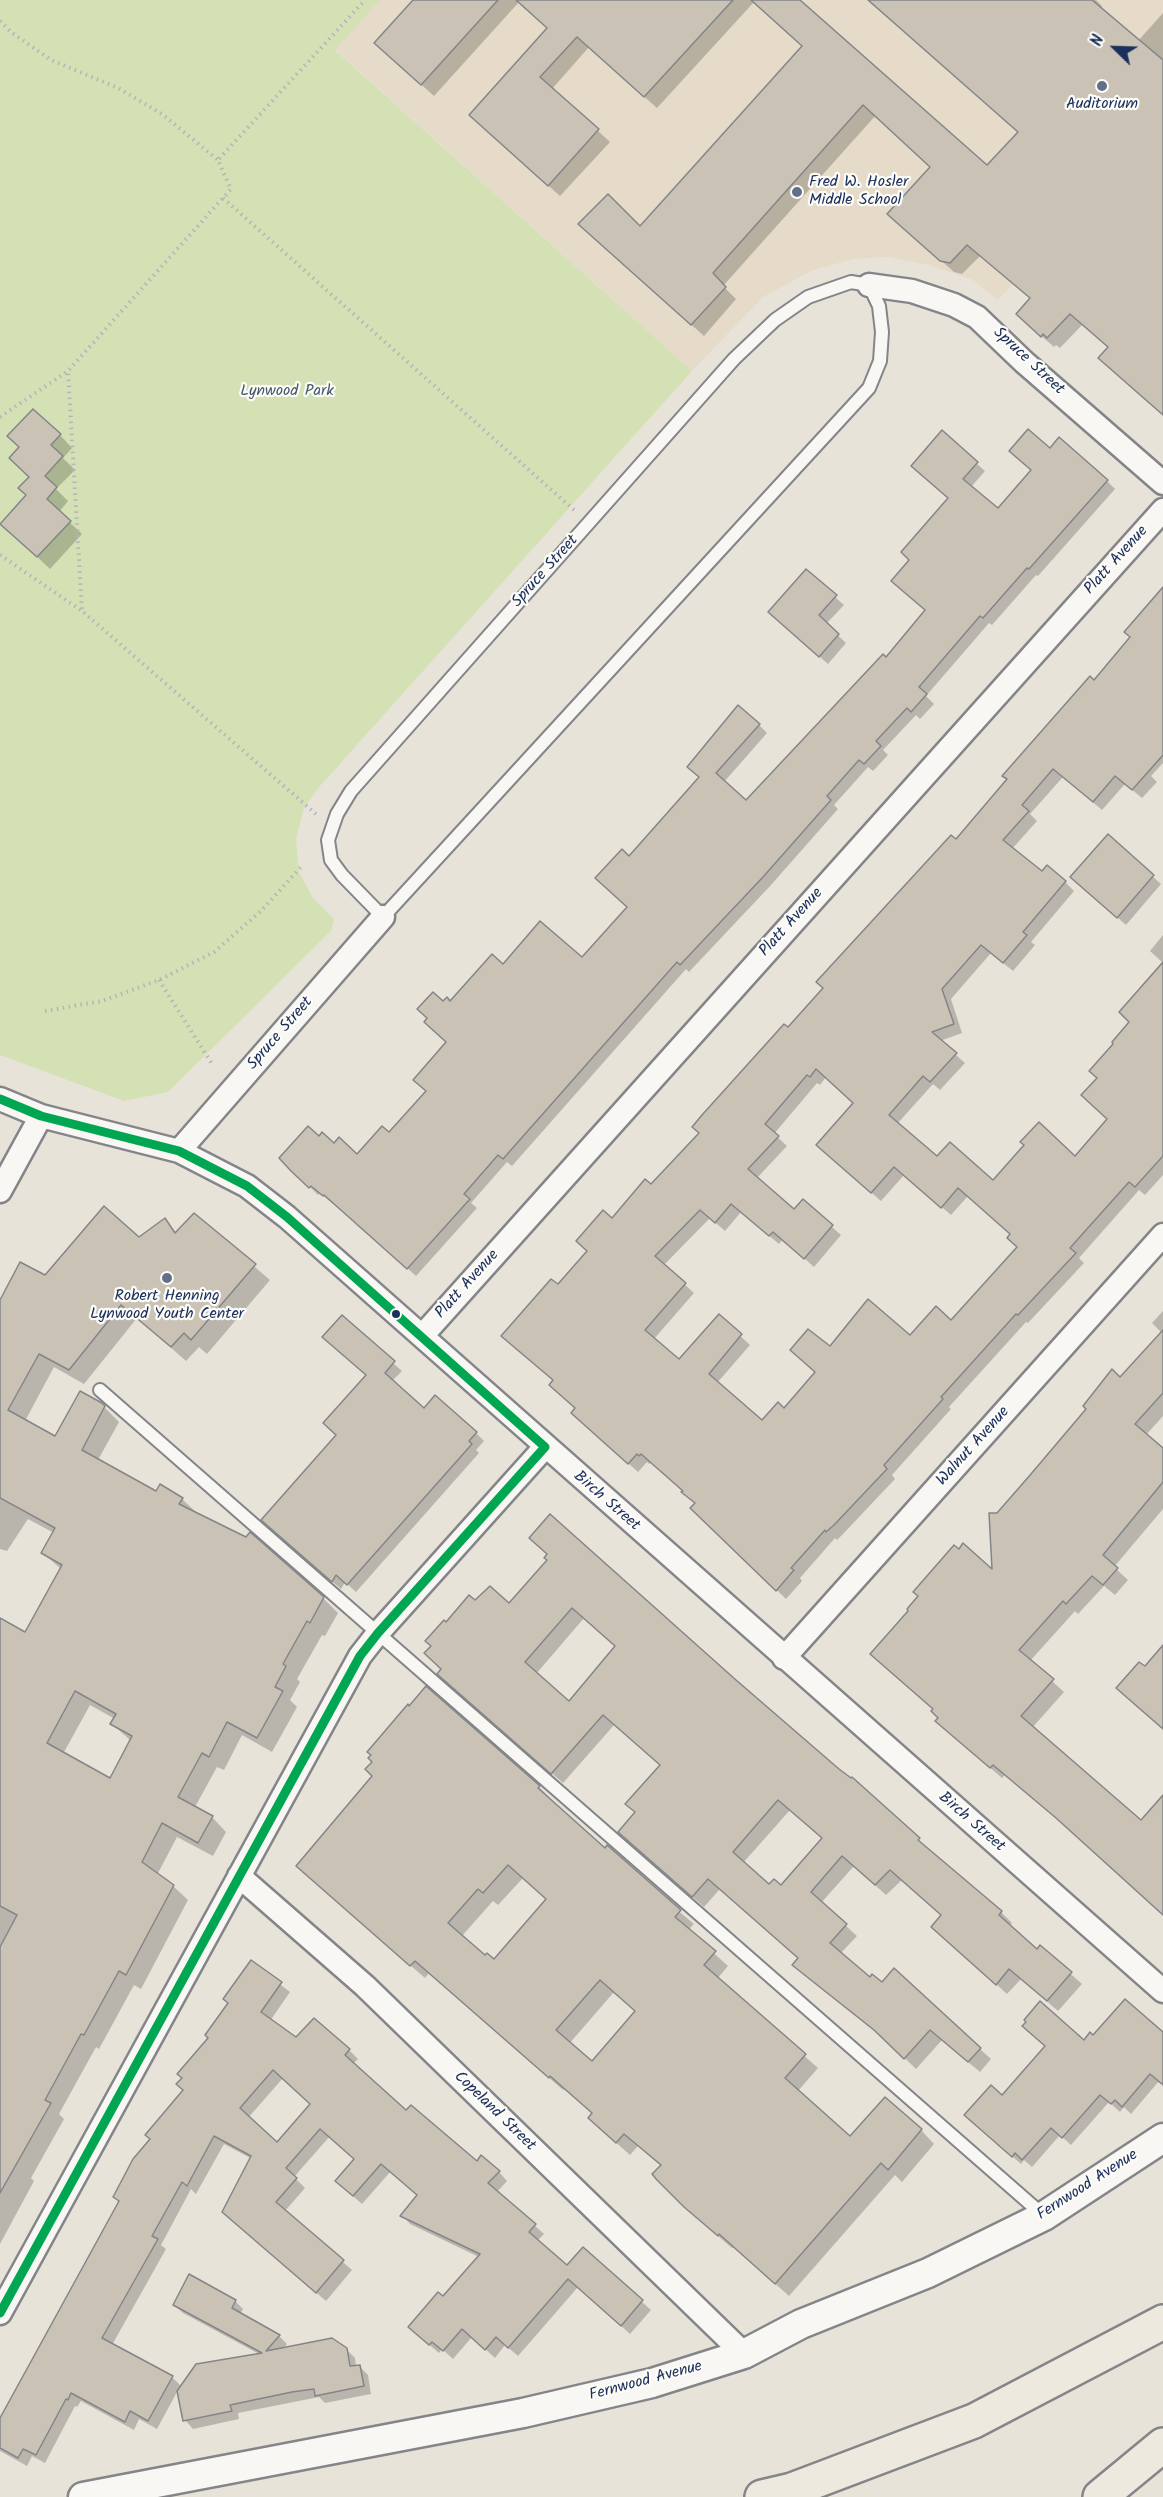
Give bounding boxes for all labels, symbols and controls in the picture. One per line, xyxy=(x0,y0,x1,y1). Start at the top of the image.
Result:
north arrow xyxy=(1085,18,1145,78)
text: N xyxy=(1084,31,1111,50)
marker: Auditorium xyxy=(1095,79,1109,93)
place label: Auditorium xyxy=(1066,95,1138,115)
place label: Fred W. Hosler Middle School xyxy=(809,173,908,211)
marker: Fred W. Hosler Middle School xyxy=(790,185,804,199)
street label: Spruce Street xyxy=(988,324,1068,400)
park label: Lynwood Park xyxy=(240,382,334,402)
street label: Platt Avenue xyxy=(1081,523,1153,599)
street label: Spruce Street xyxy=(509,532,583,612)
street label: Platt Avenue xyxy=(756,885,828,961)
street label: Spruce Street xyxy=(244,994,318,1074)
street label: Platt Avenue xyxy=(432,1247,504,1323)
marker: Robert Henning Lynwood Youth Center xyxy=(160,1271,174,1285)
place label: Robert Henning Lynwood Youth Center xyxy=(90,1287,244,1325)
unlabelled marker xyxy=(390,1308,402,1320)
street label: Walnut Avenue xyxy=(933,1403,1015,1491)
street label: Birch Street xyxy=(569,1468,643,1536)
street label: Birch Street xyxy=(934,1789,1008,1857)
street label: Copeland Street xyxy=(449,2068,539,2156)
street label: Fernwood Avenue xyxy=(1034,2146,1142,2226)
street label: Fernwood Avenue xyxy=(587,2358,705,2406)

